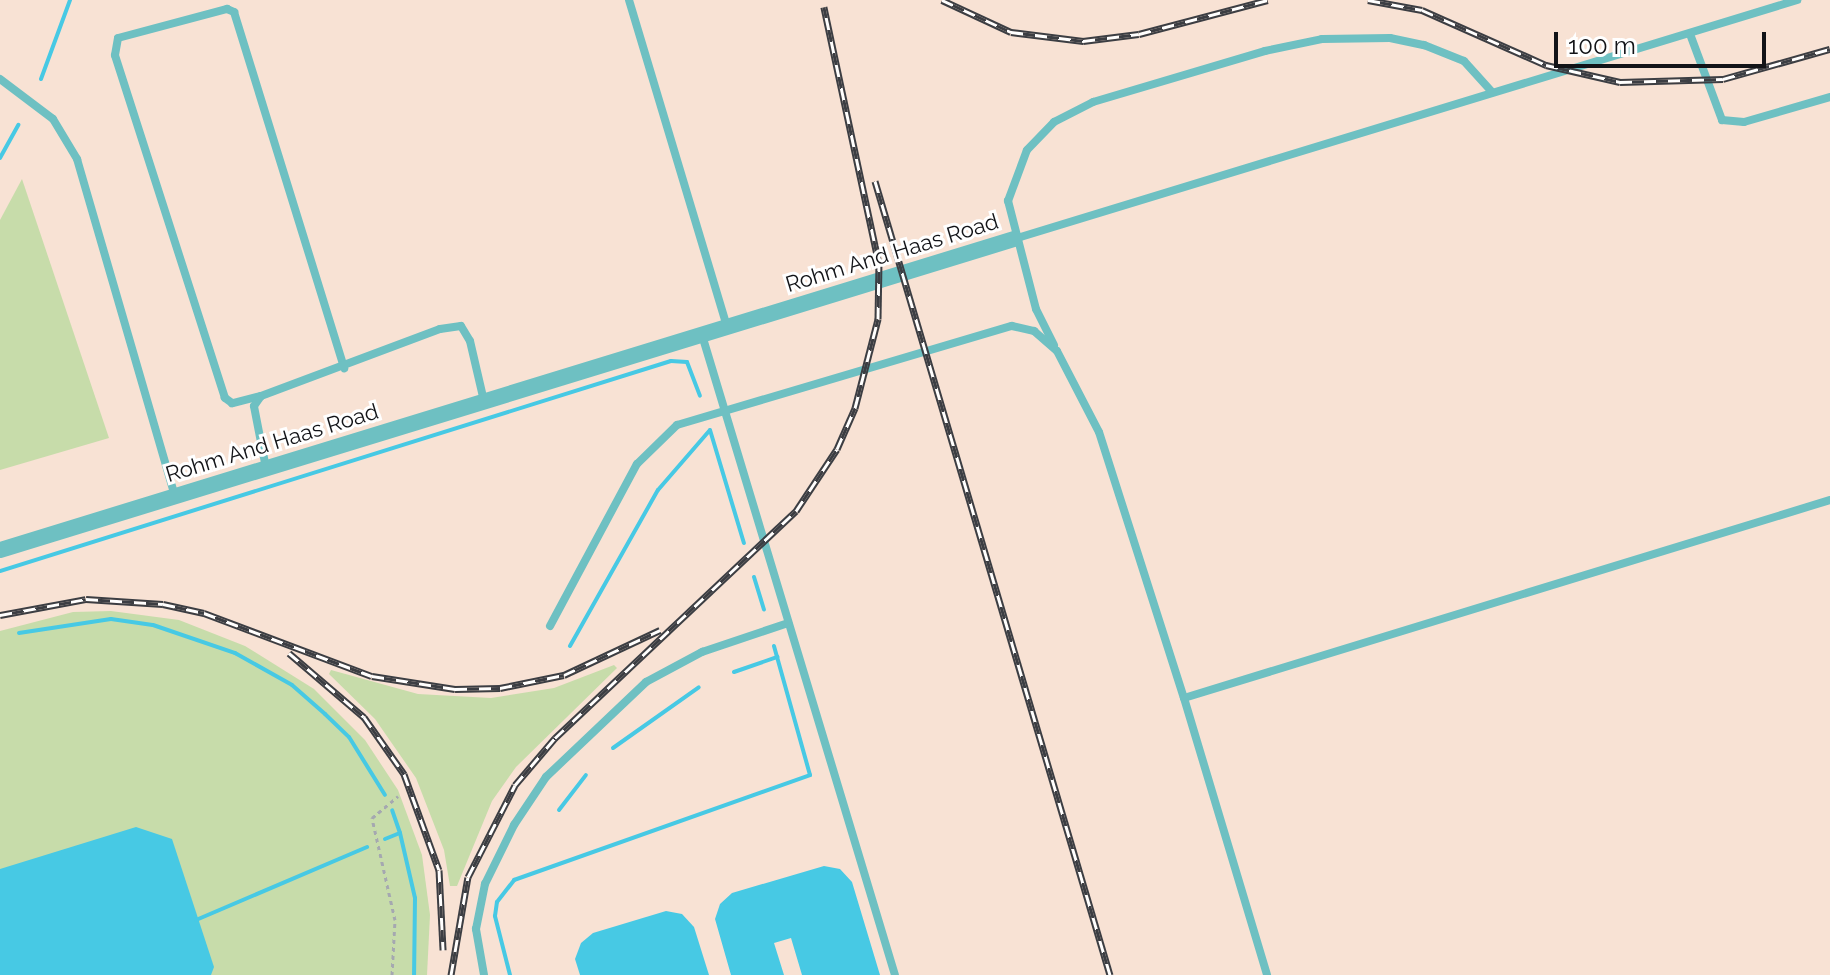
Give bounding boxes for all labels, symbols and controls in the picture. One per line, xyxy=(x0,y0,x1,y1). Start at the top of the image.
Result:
scale bar xyxy=(1558,16,1770,66)
text: 100 m xyxy=(1568,31,1636,60)
street label: Rohm And Haas Road xyxy=(782,208,1002,298)
street label: Rohm And Haas Road xyxy=(162,398,382,488)

